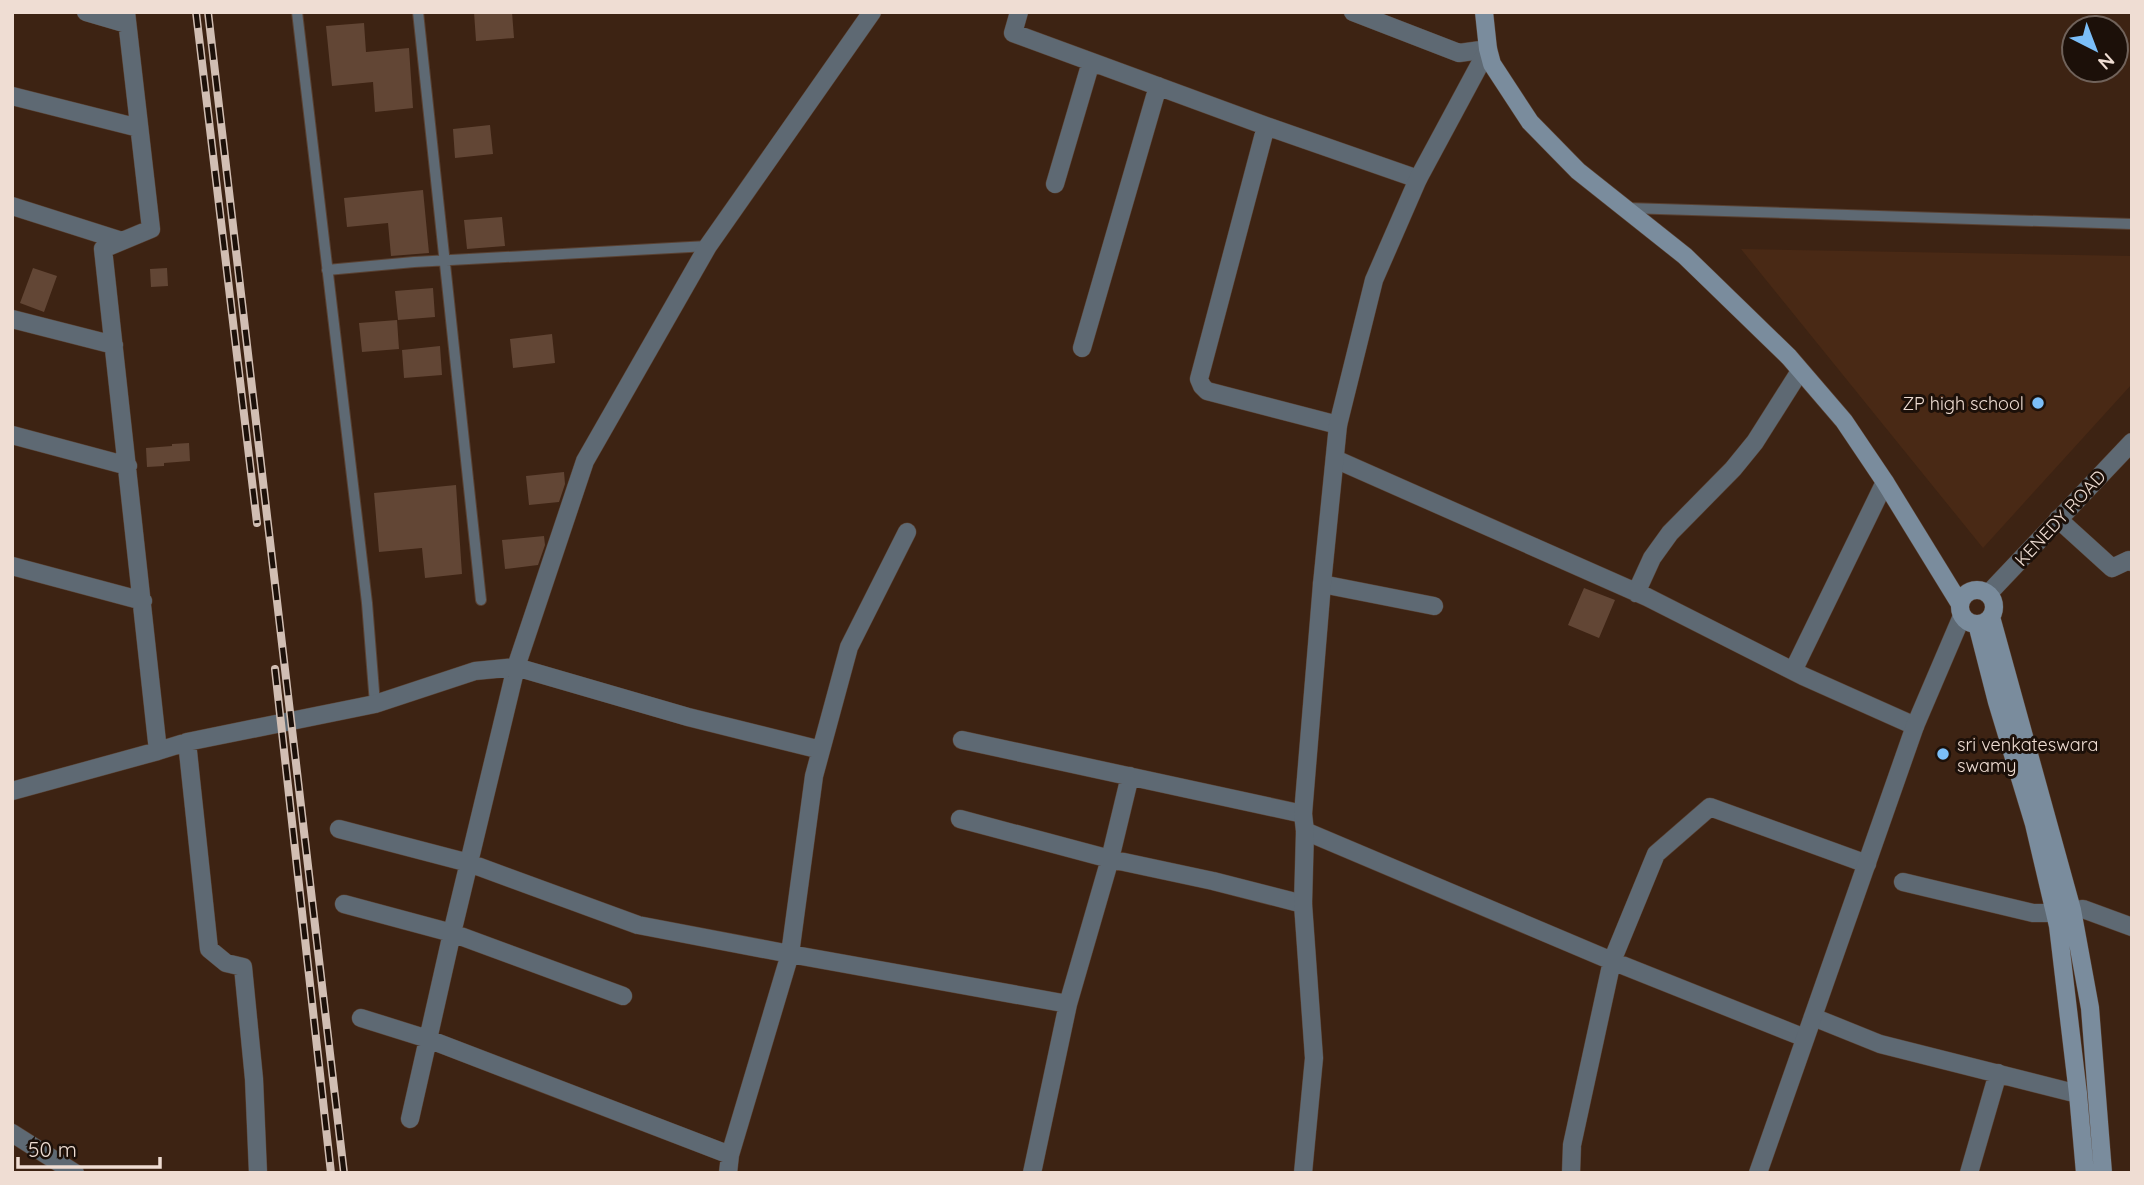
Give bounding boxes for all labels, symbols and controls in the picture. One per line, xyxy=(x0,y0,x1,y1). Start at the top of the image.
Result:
north arrow xyxy=(2060,14,2130,84)
text: N xyxy=(2093,48,2120,75)
place label: ZP high school xyxy=(1902,392,2024,415)
marker: ZP high school xyxy=(2030,395,2046,411)
street label: KENEDY ROAD xyxy=(2010,465,2110,571)
place label: sri venkateswara swamy xyxy=(1957,733,2098,777)
marker: sri venkateswara swamy xyxy=(1935,746,1951,762)
scale bar xyxy=(18,1126,159,1170)
text: 50 m xyxy=(28,1136,77,1162)

